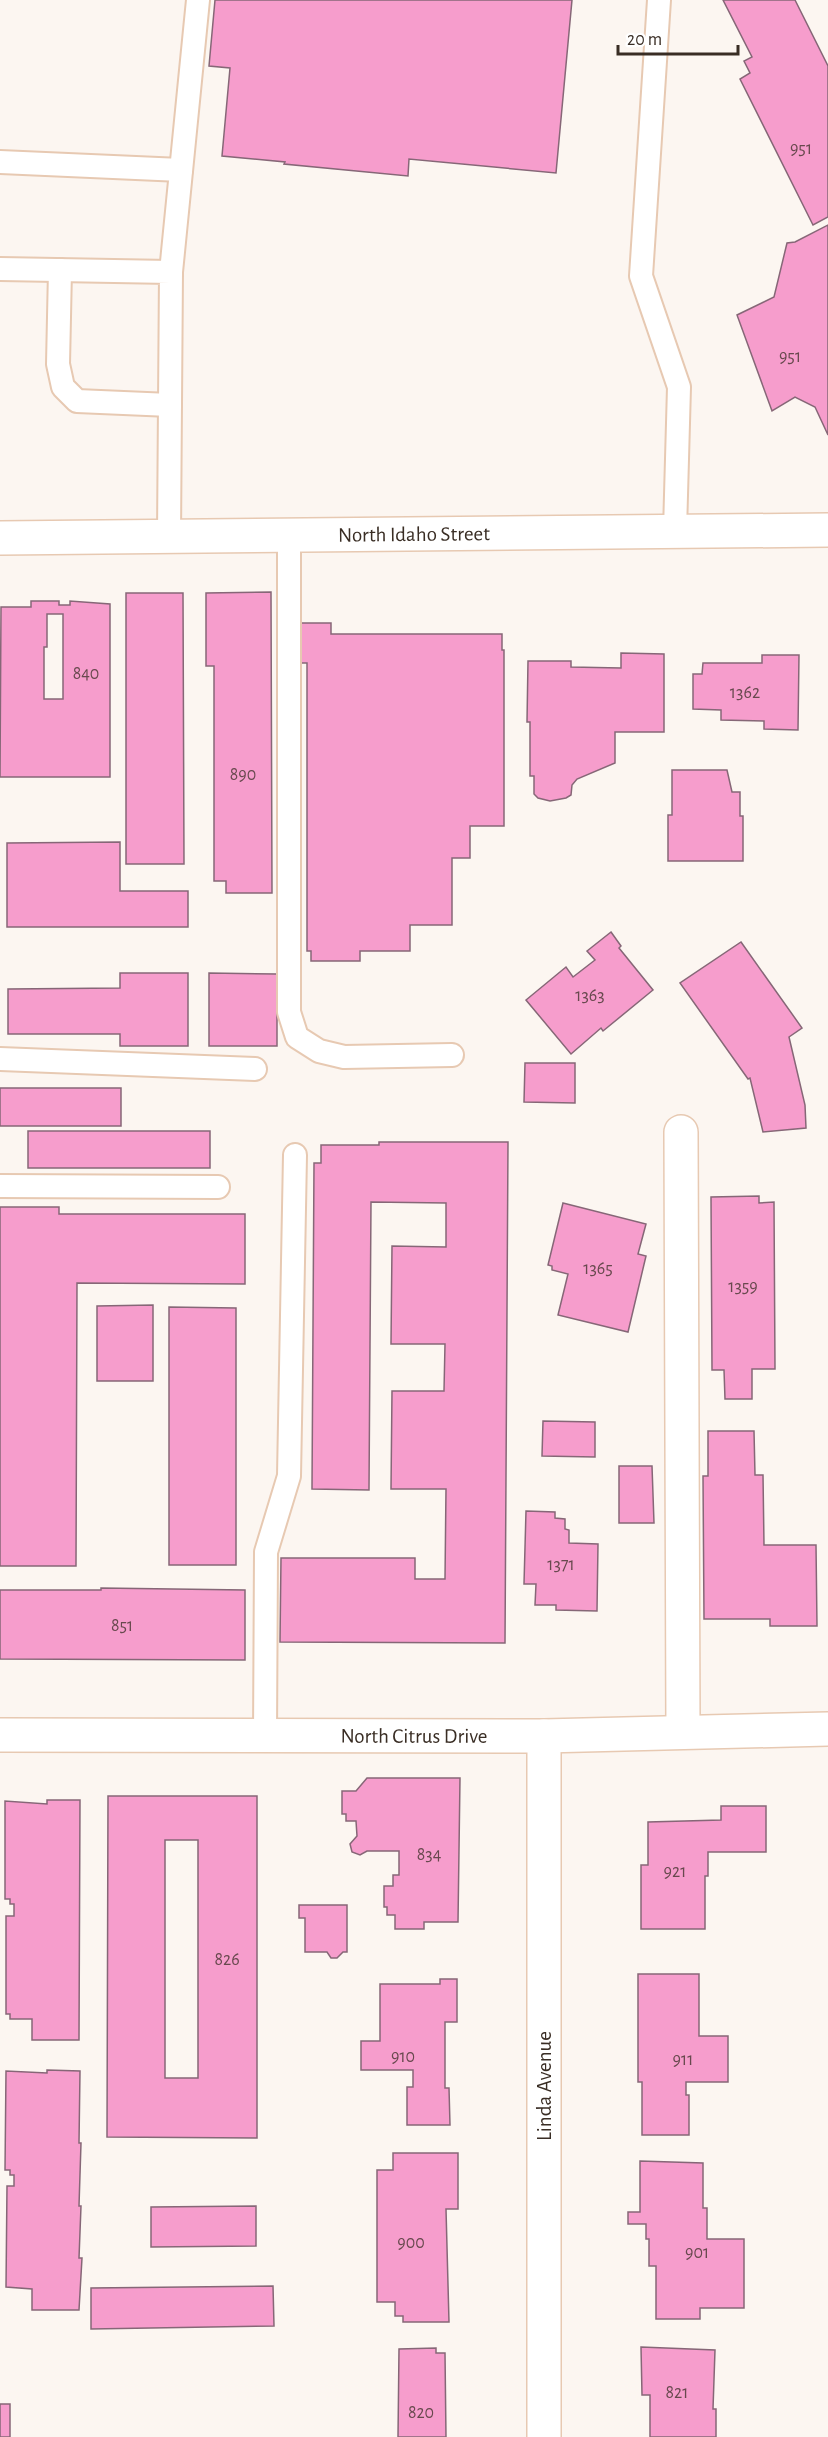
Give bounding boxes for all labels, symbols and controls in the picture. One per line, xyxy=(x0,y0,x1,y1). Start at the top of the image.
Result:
scale bar xyxy=(618,18,738,56)
text: 20 m xyxy=(627,31,662,49)
house number: 951 xyxy=(790,140,812,158)
house number: 951 xyxy=(779,348,801,366)
street label: North Idaho Street xyxy=(338,523,490,546)
house number: 840 xyxy=(73,665,99,683)
house number: 1362 xyxy=(730,684,760,702)
house number: 890 xyxy=(230,766,256,784)
house number: 1363 xyxy=(575,987,605,1005)
house number: 1365 xyxy=(583,1260,613,1278)
house number: 1359 xyxy=(728,1278,758,1296)
house number: 1371 xyxy=(547,1556,575,1574)
house number: 851 xyxy=(111,1617,133,1635)
street label: North Citrus Drive xyxy=(340,1726,488,1747)
house number: 834 xyxy=(417,1846,442,1864)
house number: 921 xyxy=(664,1863,686,1881)
house number: 826 xyxy=(214,1951,240,1969)
street label: Linda Avenue xyxy=(534,2031,555,2141)
house number: 910 xyxy=(391,2048,415,2066)
house number: 911 xyxy=(673,2051,693,2069)
house number: 900 xyxy=(397,2234,425,2252)
house number: 901 xyxy=(685,2244,709,2262)
house number: 821 xyxy=(666,2384,688,2402)
house number: 820 xyxy=(408,2404,434,2422)

